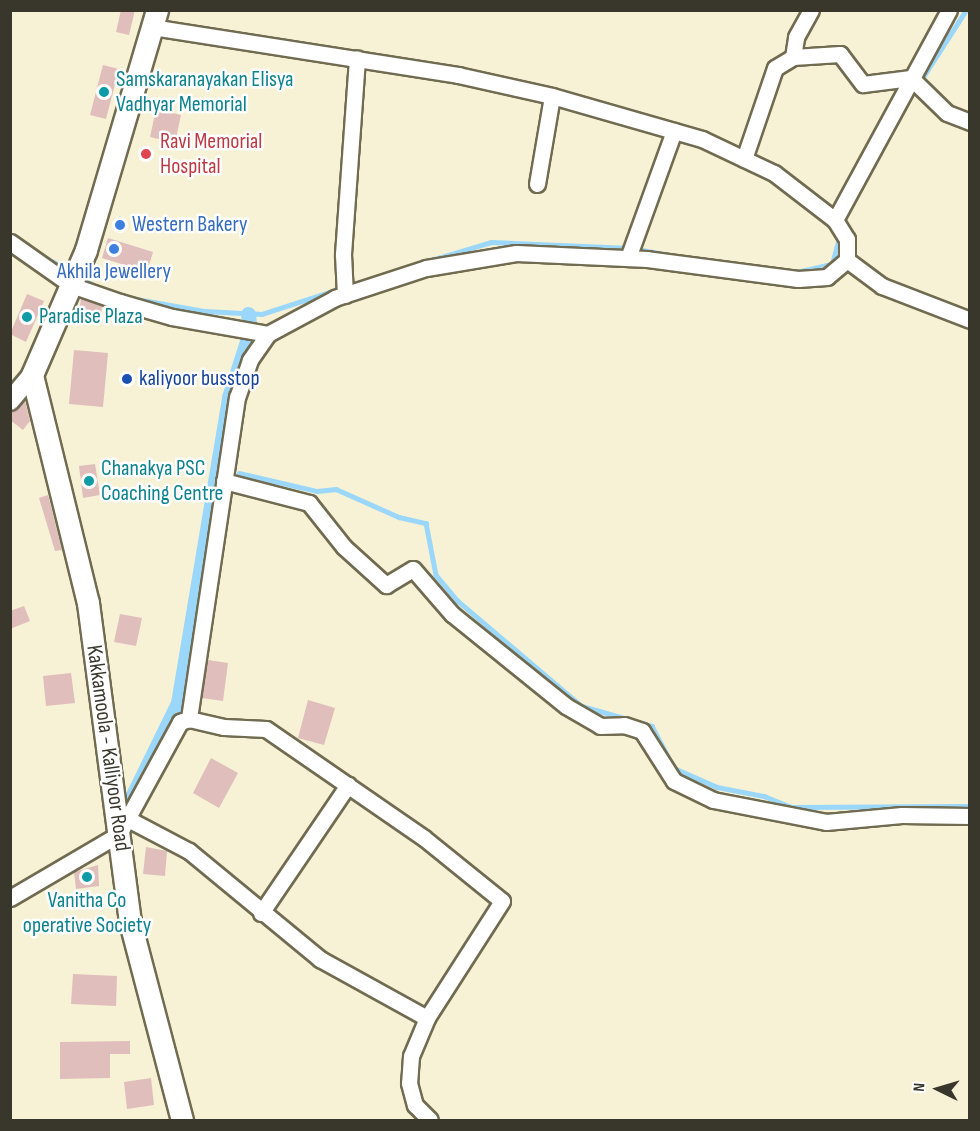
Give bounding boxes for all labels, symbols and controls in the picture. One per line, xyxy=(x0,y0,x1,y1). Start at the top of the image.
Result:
place label: Samskaranayakan Elisya Vadhyar Memorial xyxy=(116,66,294,118)
marker: Samskaranayakan Elisya Vadhyar Memorial xyxy=(97,85,111,99)
place label: Ravi Memorial Hospital xyxy=(160,128,262,180)
marker: Ravi Memorial Hospital xyxy=(137,145,155,163)
place label: Western Bakery xyxy=(132,212,247,238)
marker: Western Bakery xyxy=(113,218,127,232)
marker: Akhila Jewellery xyxy=(107,242,121,256)
place label: Akhila Jewellery xyxy=(57,259,171,285)
place label: Paradise Plaza xyxy=(39,304,143,330)
marker: Paradise Plaza xyxy=(20,310,34,324)
place label: kaliyoor busstop xyxy=(139,366,260,392)
marker: kaliyoor busstop xyxy=(120,372,134,386)
place label: Chanakya PSC Coaching Centre xyxy=(101,455,223,506)
marker: Chanakya PSC Coaching Centre xyxy=(82,474,96,488)
street label: Kakkamoola - Kalliyoor Road xyxy=(80,643,136,853)
marker: Vanitha Co operative Society xyxy=(80,870,94,884)
place label: Vanitha Co operative Society xyxy=(23,887,151,938)
north arrow xyxy=(908,1059,968,1119)
text: N xyxy=(910,1082,929,1092)

